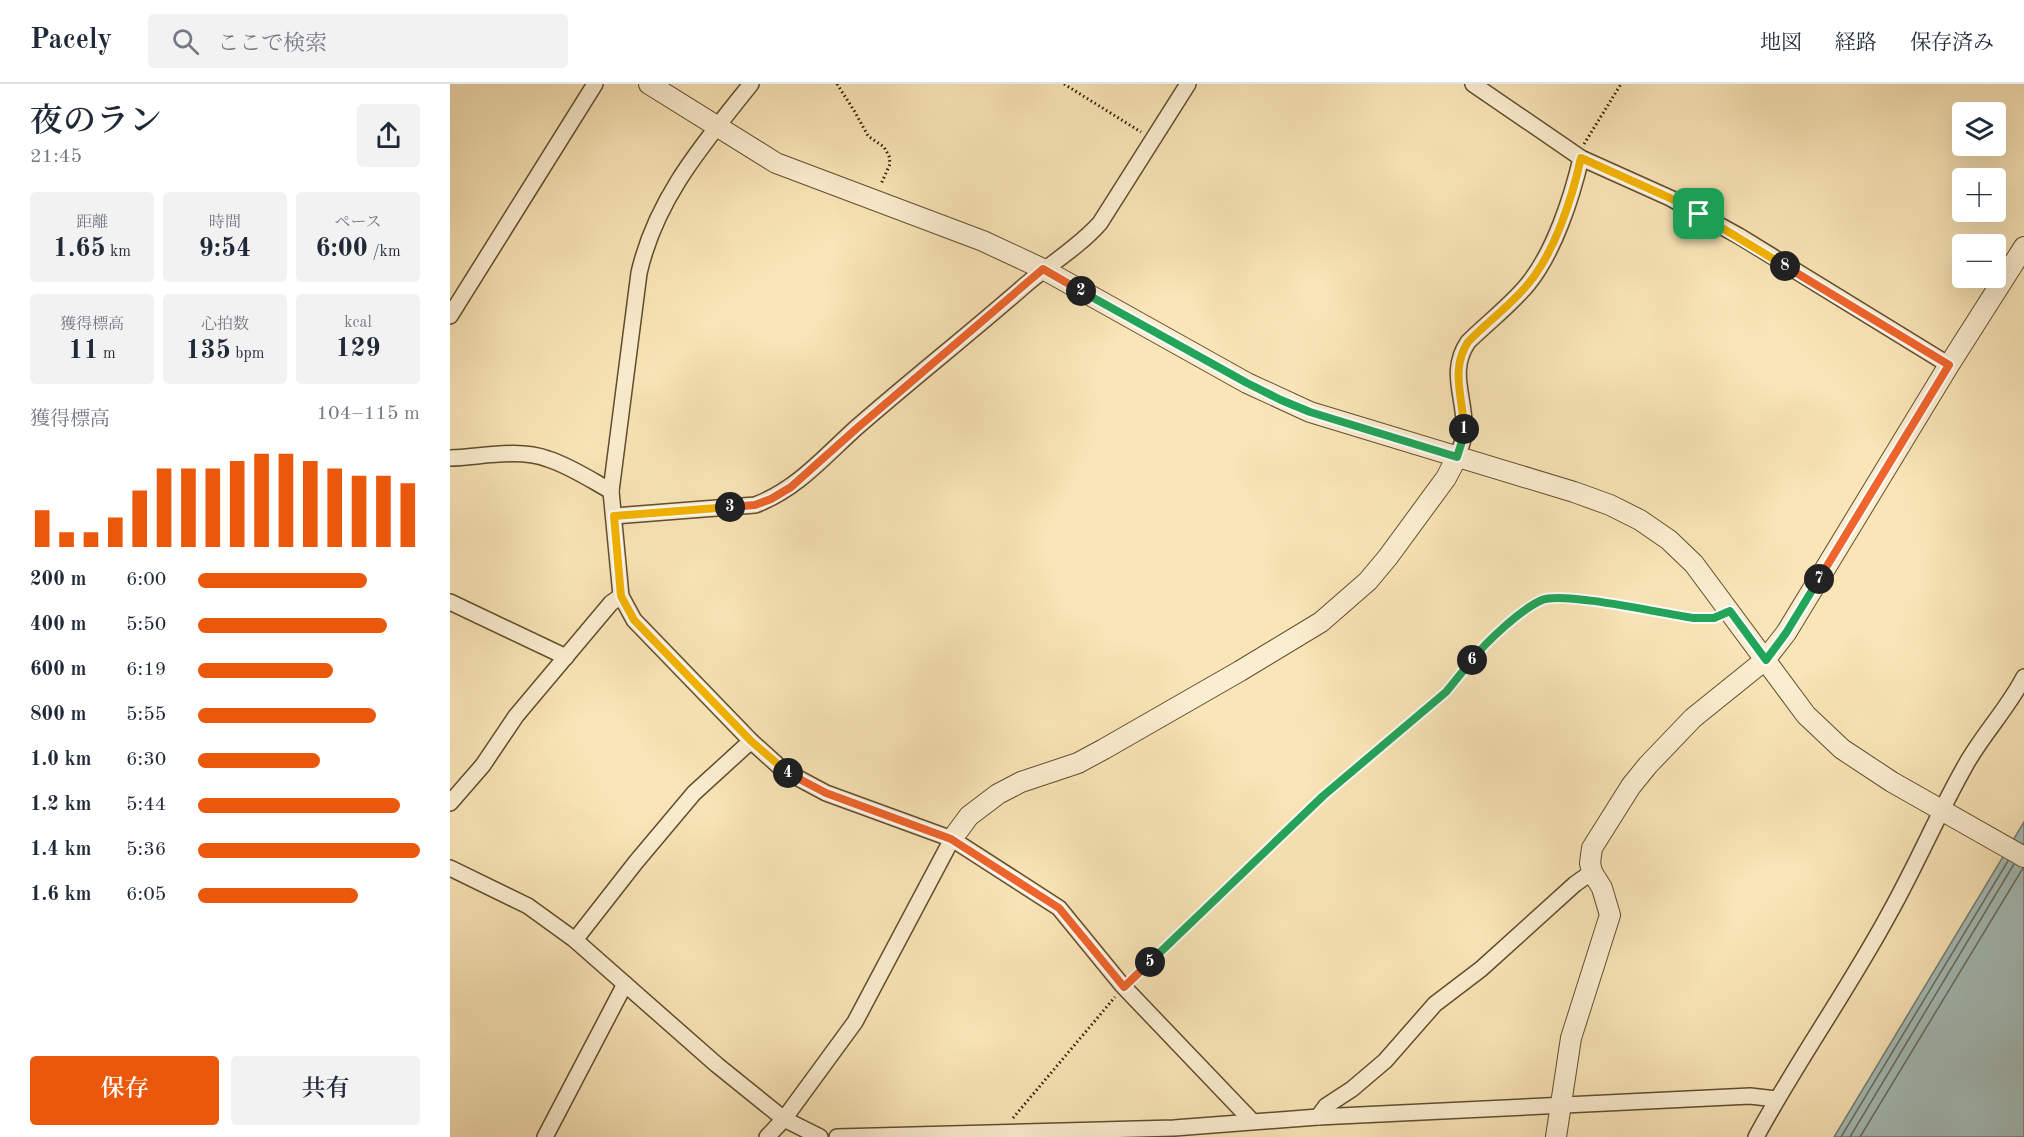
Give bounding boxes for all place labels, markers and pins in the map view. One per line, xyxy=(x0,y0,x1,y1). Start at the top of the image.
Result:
pin xyxy=(1673,188,1724,239)
pin: 8 xyxy=(1770,251,1800,281)
pin: 2 xyxy=(1066,276,1096,306)
pin: 1 xyxy=(1449,414,1479,444)
pin: 3 xyxy=(715,492,745,522)
pin: 7 xyxy=(1804,564,1834,594)
pin: 6 xyxy=(1457,645,1487,675)
pin: 4 xyxy=(773,758,803,788)
pin: 5 xyxy=(1135,947,1165,977)

